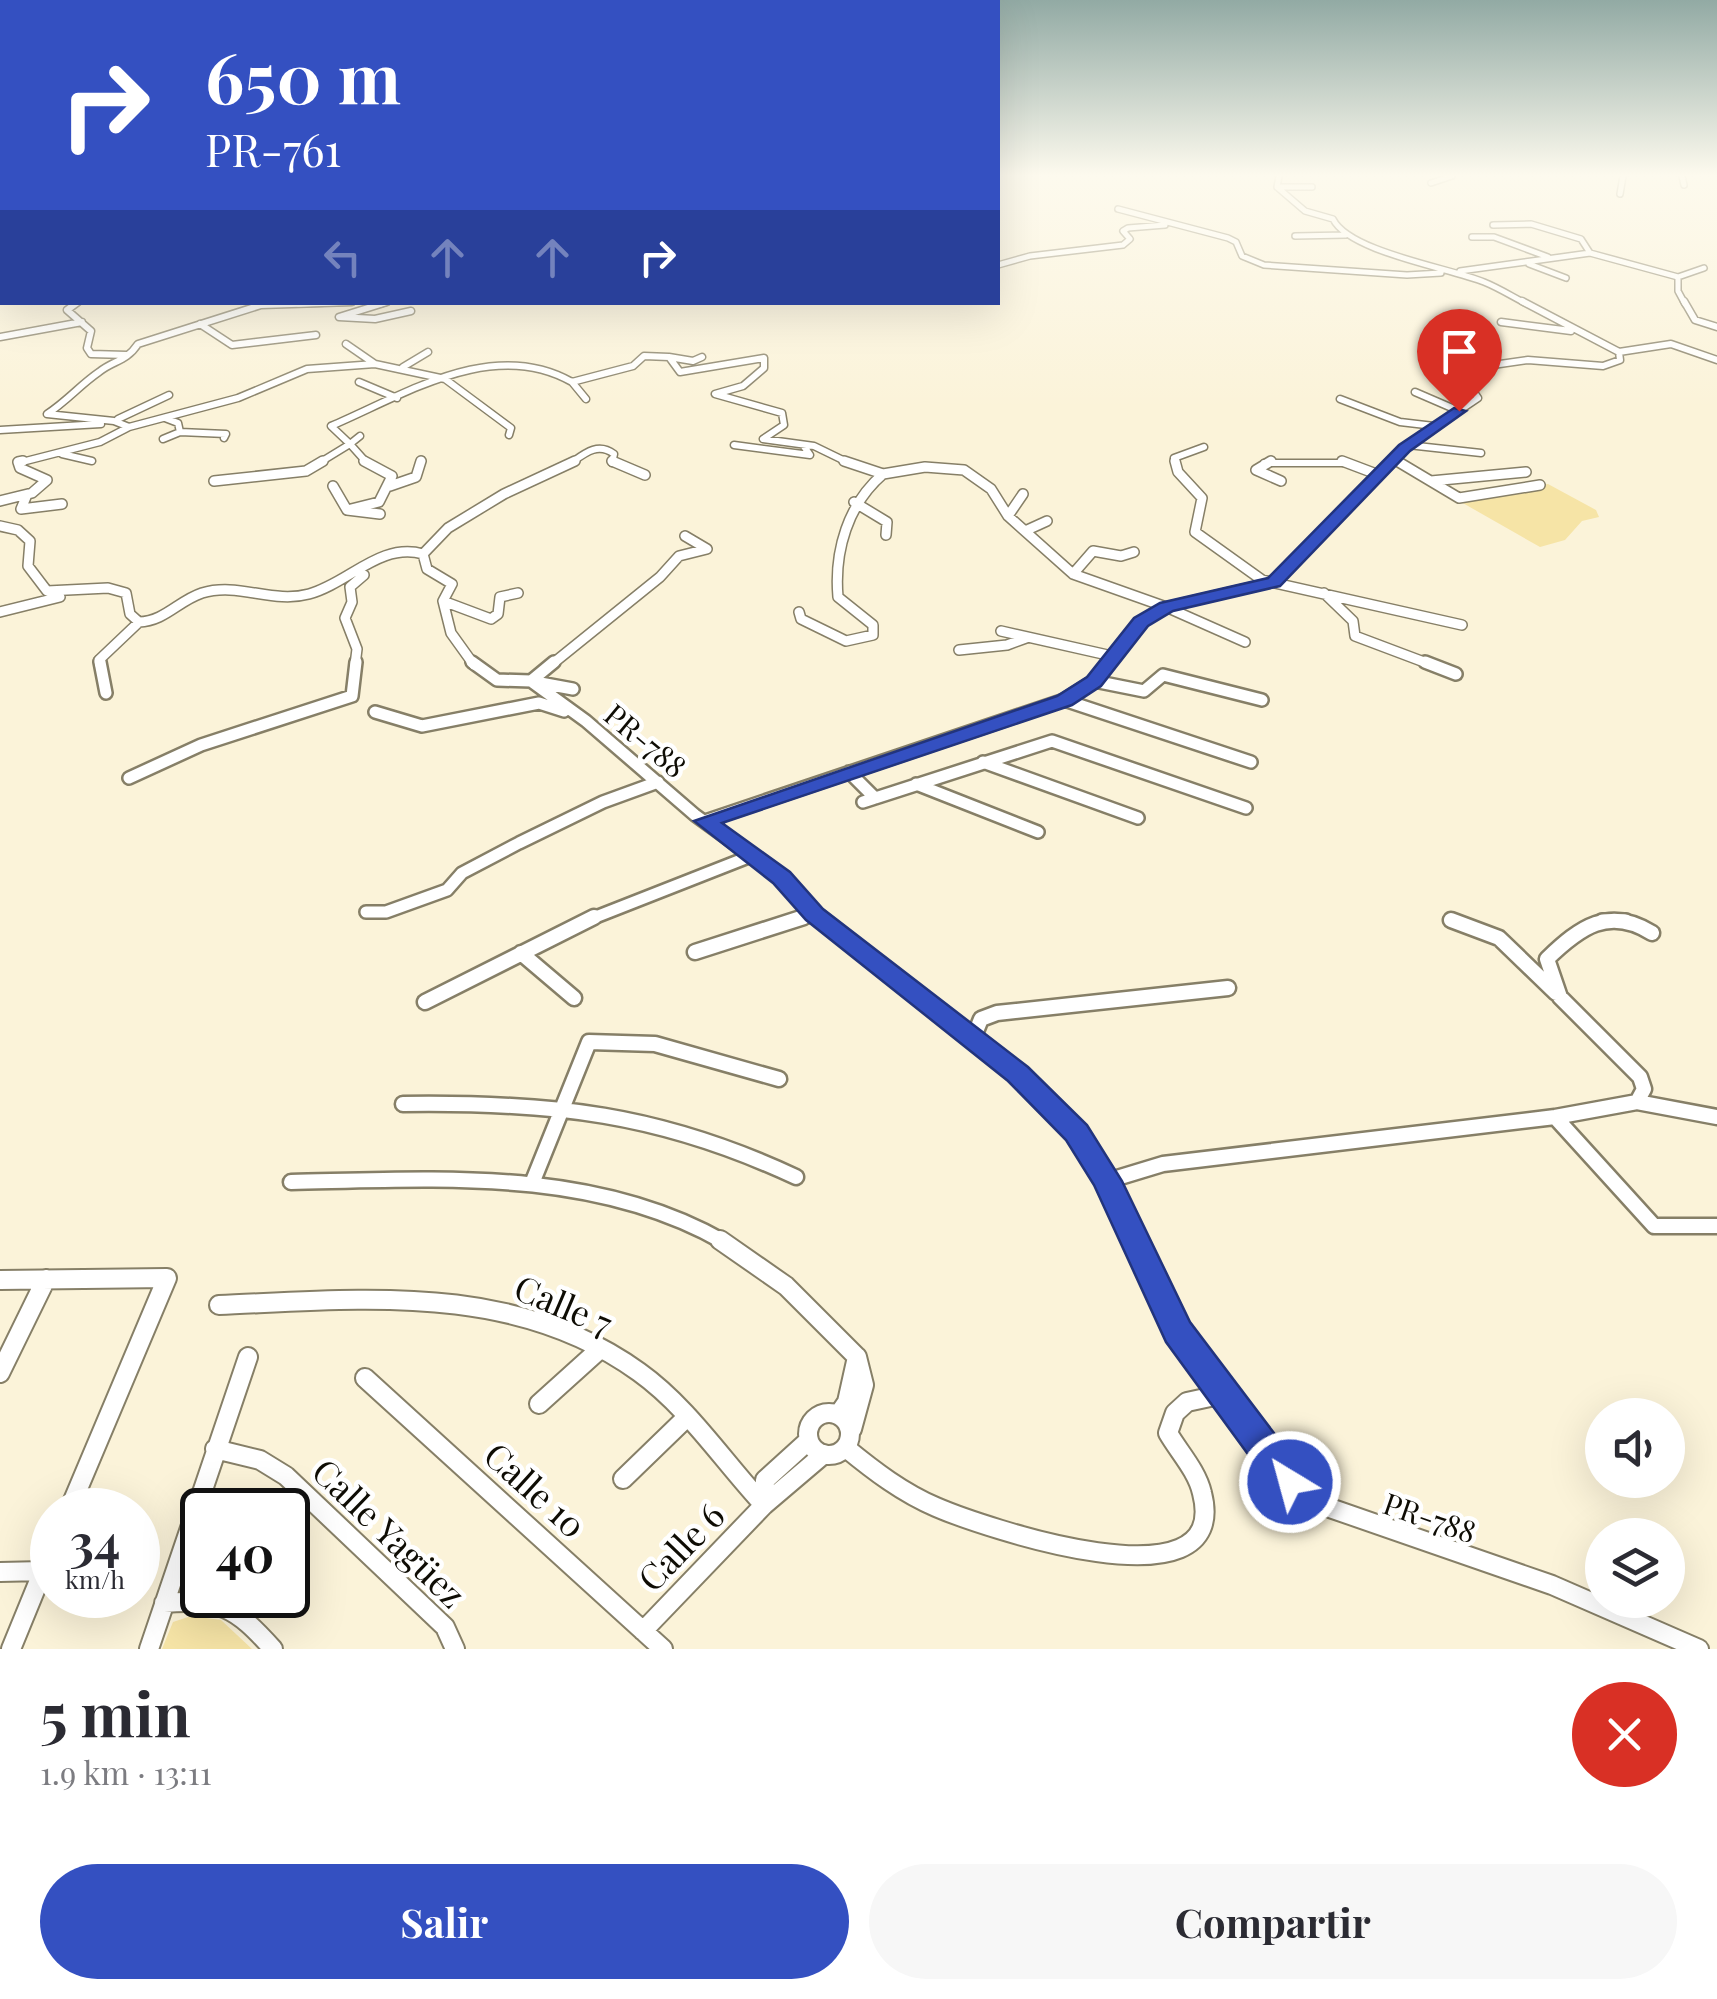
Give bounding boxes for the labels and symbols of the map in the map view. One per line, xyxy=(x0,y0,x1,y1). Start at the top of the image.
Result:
pin xyxy=(1417,309,1502,412)
street label: PR-788 xyxy=(597,694,695,786)
street label: Calle 7 xyxy=(508,1262,620,1346)
position arrow xyxy=(1238,1430,1342,1534)
street label: Calle 10 xyxy=(475,1431,597,1547)
street label: Calle Yagüez xyxy=(303,1447,477,1617)
street label: PR-788 xyxy=(1378,1483,1482,1551)
speed limit sign: 40 xyxy=(180,1488,310,1618)
street label: Calle 6 xyxy=(626,1492,734,1600)

